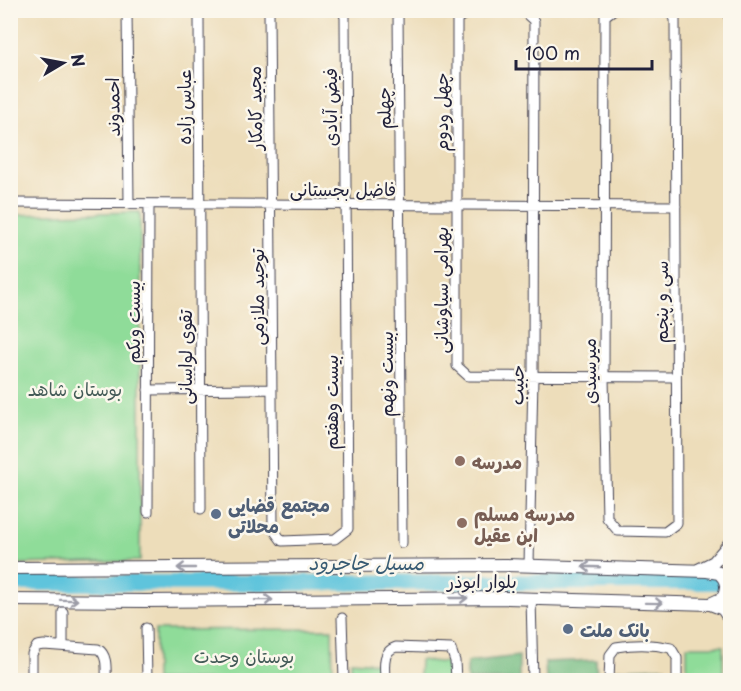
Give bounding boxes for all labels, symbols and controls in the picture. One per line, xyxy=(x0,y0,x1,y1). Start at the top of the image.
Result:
north arrow xyxy=(33,33,93,93)
scale bar xyxy=(516,33,652,71)
text: 100 m xyxy=(525,39,580,66)
text: N xyxy=(66,52,92,69)
street label: مجید کامکار xyxy=(240,66,268,152)
street label: فیض آبادی xyxy=(316,68,343,146)
street label: عباس زاده xyxy=(170,69,197,145)
street label: چهل ودوم xyxy=(427,72,456,152)
street label: احمدوند xyxy=(98,77,126,137)
street label: چهلم xyxy=(369,87,399,129)
street label: فاضل بجستانی xyxy=(290,175,396,202)
street label: بهرامی سیاوشانی xyxy=(427,227,454,353)
street label: توحید ملازمی xyxy=(243,248,270,346)
street label: سی و پنجم xyxy=(647,261,676,343)
street label: بیست ویکم xyxy=(119,280,148,364)
street label: تقوی لواسانی xyxy=(171,309,198,405)
street label: بیست ونهم xyxy=(372,331,401,417)
street label: میرسیدی xyxy=(575,338,602,404)
street label: بیست وهفتم xyxy=(317,354,346,450)
street label: حبیب xyxy=(502,365,530,405)
park label: بوستان شاهد xyxy=(28,375,122,402)
place label: مدرسه xyxy=(472,448,522,475)
marker: مدرسه xyxy=(453,454,467,468)
place label: مجتمع قضایی محلاتی xyxy=(228,491,330,539)
place label: مدرسه مسلم ابن عقیل xyxy=(474,500,575,548)
marker: مجتمع قضایی محلاتی xyxy=(209,507,223,521)
marker: مدرسه مسلم ابن عقیل xyxy=(455,516,469,530)
water label: مسیل جاجرود xyxy=(308,547,424,577)
one-way arrow xyxy=(581,562,601,573)
one-way arrow xyxy=(176,563,196,574)
street label: بلوار ابوذر xyxy=(445,567,517,594)
one-way arrow xyxy=(448,592,468,604)
one-way arrow xyxy=(58,594,78,606)
one-way arrow xyxy=(253,594,273,606)
one-way arrow xyxy=(643,597,663,609)
place label: بانک ملت xyxy=(580,616,650,643)
marker: بانک ملت xyxy=(561,622,575,636)
park label: بوستان وحدت xyxy=(194,642,294,669)

